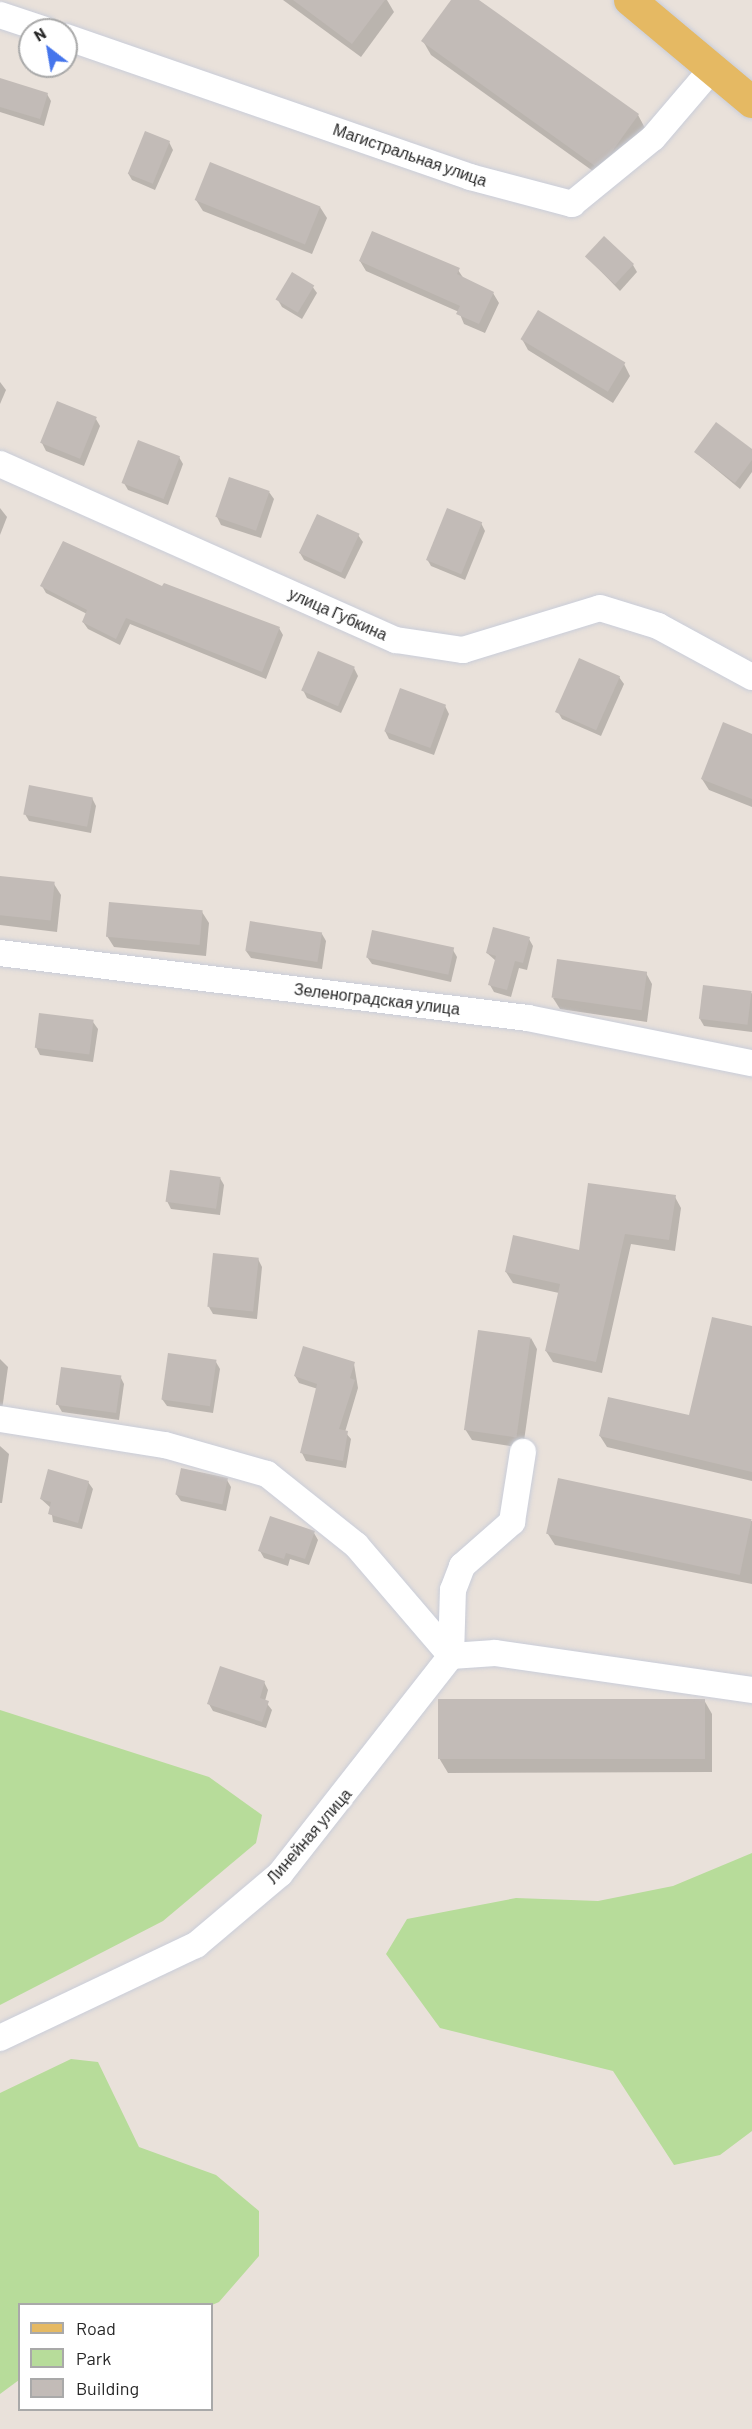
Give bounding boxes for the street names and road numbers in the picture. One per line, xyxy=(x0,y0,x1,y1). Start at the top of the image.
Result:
street label: Магистральная улица xyxy=(330,120,490,190)
street label: улица Губкина xyxy=(286,584,390,644)
street label: Зеленоградская улица xyxy=(293,979,461,1019)
street label: Линейная улица xyxy=(262,1785,356,1887)

